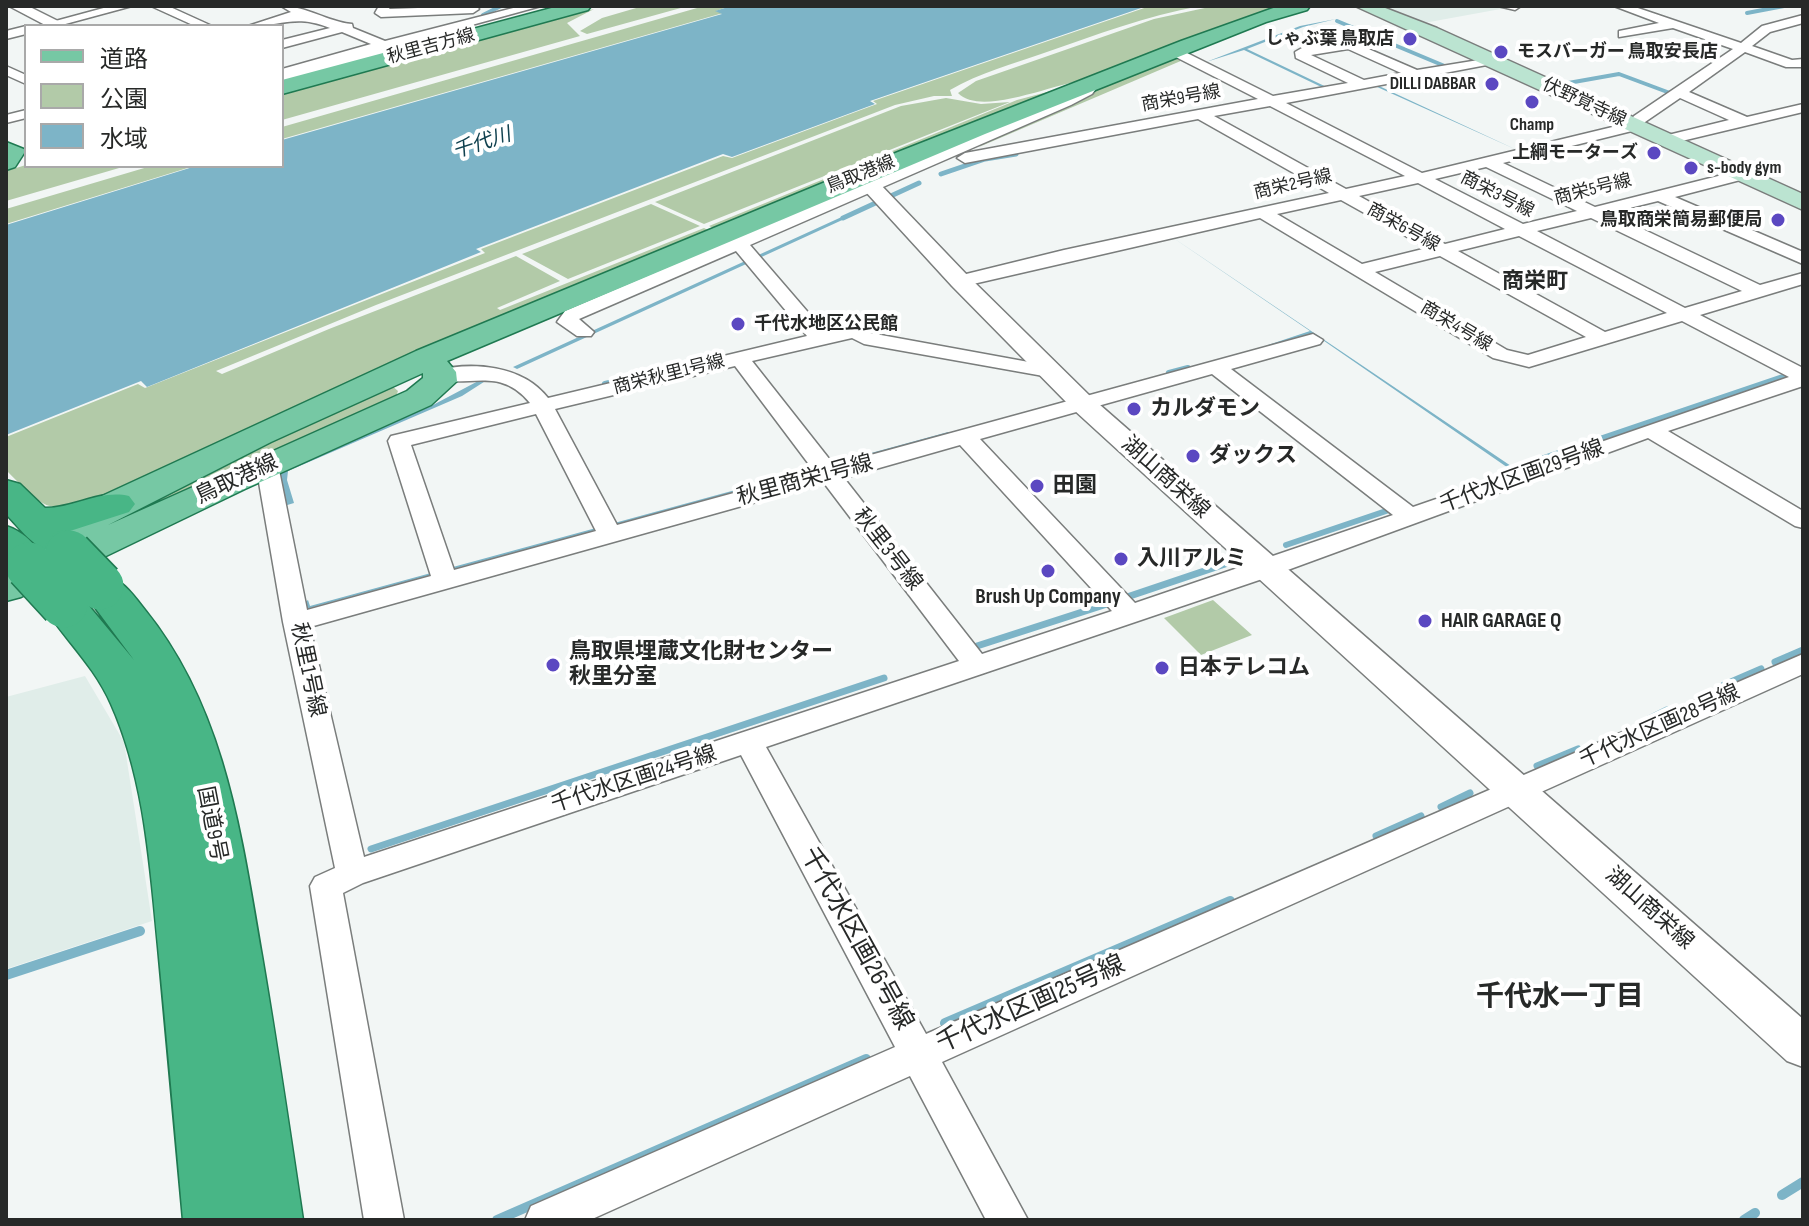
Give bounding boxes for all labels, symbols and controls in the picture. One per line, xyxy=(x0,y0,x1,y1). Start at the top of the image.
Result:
legend xyxy=(24,24,284,168)
street label: 秋里吉方線 xyxy=(385,25,477,69)
place label: しゃぶ葉 鳥取店 xyxy=(1265,28,1394,50)
marker: しゃぶ葉 鳥取店 xyxy=(1401,30,1419,48)
place label: モスバーガー 鳥取安長店 xyxy=(1517,41,1718,63)
marker: モスバーガー 鳥取安長店 xyxy=(1492,43,1510,61)
text: 道路 xyxy=(100,45,148,74)
place label: DILLI DABBAR xyxy=(1390,73,1476,95)
street label: 伏野覚寺線 xyxy=(1539,74,1629,132)
marker: DILLI DABBAR xyxy=(1483,75,1501,93)
street label: 商栄9号線 xyxy=(1140,81,1222,117)
text: 公園 xyxy=(100,85,148,114)
marker: Champ xyxy=(1523,93,1541,111)
place label: Champ xyxy=(1510,114,1554,136)
water label: 千代川 xyxy=(450,123,514,165)
text: 水域 xyxy=(100,125,148,154)
place label: 上綱モーターズ xyxy=(1512,142,1638,164)
marker: 上綱モーターズ xyxy=(1645,144,1663,162)
street label: 鳥取港線 xyxy=(824,152,898,198)
place label: s-body gym xyxy=(1707,157,1781,179)
marker: s-body gym xyxy=(1682,159,1700,177)
street label: 商栄2号線 xyxy=(1252,166,1334,204)
street label: 商栄3号線 xyxy=(1457,167,1537,223)
street label: 商栄5号線 xyxy=(1552,170,1634,210)
street label: 商栄6号線 xyxy=(1363,199,1443,257)
place label: 鳥取商栄簡易郵便局 xyxy=(1600,209,1762,231)
marker: 鳥取商栄簡易郵便局 xyxy=(1769,211,1787,229)
district label: 商栄町 xyxy=(1502,269,1568,295)
street label: 商栄4号線 xyxy=(1416,297,1496,357)
place label: 千代水地区公民館 xyxy=(754,313,898,335)
marker: 千代水地区公民館 xyxy=(729,315,747,333)
street label: 商栄秋里1号線 xyxy=(611,351,727,399)
place label: カルダモン xyxy=(1150,396,1260,422)
marker: カルダモン xyxy=(1125,400,1143,418)
street label: 湖山商栄線 xyxy=(1115,431,1215,525)
street label: 千代水区画29号線 xyxy=(1436,435,1608,519)
place label: ダックス xyxy=(1209,443,1297,469)
marker: ダックス xyxy=(1184,447,1202,465)
street label: 鳥取港線 xyxy=(192,449,282,511)
street label: 秋里商栄1号線 xyxy=(734,450,876,512)
place label: 田園 xyxy=(1053,473,1097,499)
marker: 田園 xyxy=(1028,477,1046,495)
street label: 秋里3号線 xyxy=(847,504,927,596)
place label: 入川アルミ xyxy=(1137,546,1247,572)
marker: 入川アルミ xyxy=(1112,550,1130,568)
marker: Brush Up Company xyxy=(1039,562,1057,580)
place label: Brush Up Company xyxy=(975,584,1121,610)
place label: HAIR GARAGE Q xyxy=(1441,608,1561,634)
marker: HAIR GARAGE Q xyxy=(1416,612,1434,630)
street label: 秋里1号線 xyxy=(284,620,330,720)
place label: 鳥取県埋蔵文化財センター 秋里分室 xyxy=(569,639,833,690)
place label: 日本テレコム xyxy=(1178,655,1310,681)
marker: 鳥取県埋蔵文化財センター 秋里分室 xyxy=(544,656,562,674)
marker: 日本テレコム xyxy=(1153,659,1171,677)
street label: 千代水区画28号線 xyxy=(1576,680,1744,774)
street label: 千代水区画24号線 xyxy=(548,741,720,819)
street label: 国道9号 xyxy=(191,784,231,864)
street label: 千代水区画26号線 xyxy=(793,842,919,1036)
street label: 湖山商栄線 xyxy=(1599,862,1699,956)
street label: 千代水区画25号線 xyxy=(932,949,1130,1061)
district label: 千代水一丁目 xyxy=(1476,981,1644,1015)

